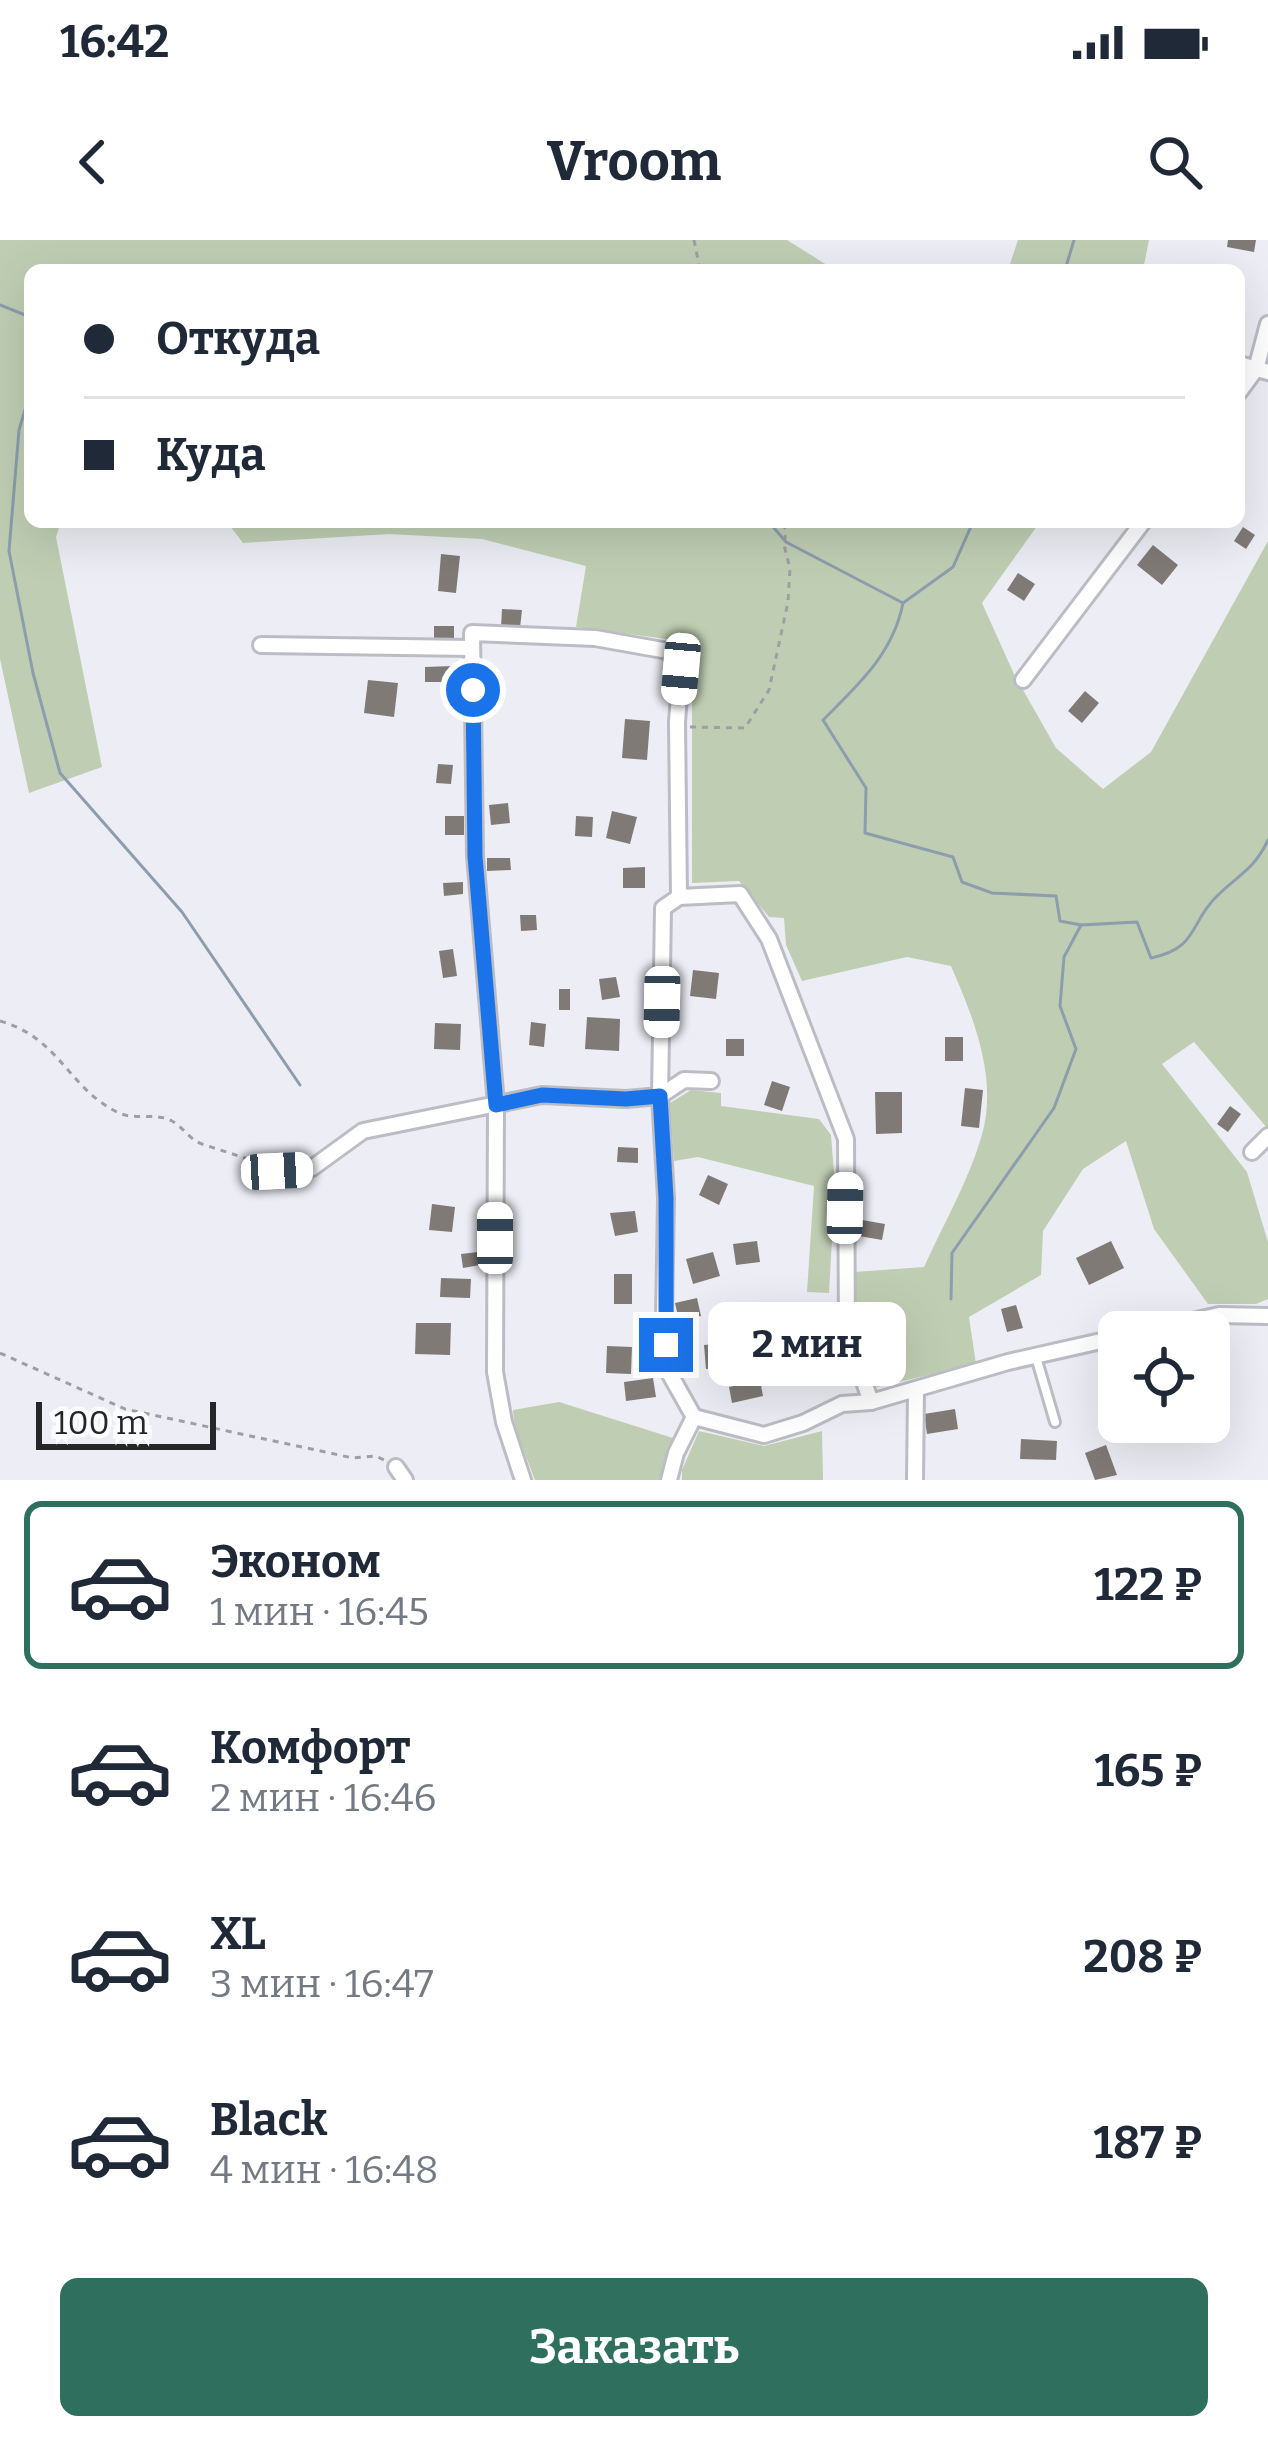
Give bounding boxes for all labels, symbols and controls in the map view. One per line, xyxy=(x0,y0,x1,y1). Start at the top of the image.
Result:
text: 16:42 xyxy=(60,15,169,69)
icon: back xyxy=(60,129,126,195)
icon: search xyxy=(1142,129,1208,195)
text: Vroom xyxy=(547,130,721,194)
text: Откуда xyxy=(156,312,320,366)
text: Куда xyxy=(156,428,266,482)
car xyxy=(660,632,702,706)
route start xyxy=(446,663,500,717)
car xyxy=(643,966,681,1038)
car xyxy=(240,1151,314,1191)
car xyxy=(826,1172,864,1244)
car xyxy=(477,1202,513,1274)
callout: 2 мин xyxy=(708,1303,906,1387)
map controls xyxy=(1098,1311,1230,1443)
button: locate xyxy=(1098,1311,1230,1443)
route end xyxy=(639,1318,693,1372)
text: 2 мин xyxy=(752,1321,862,1367)
scale bar xyxy=(36,1396,216,1449)
text: 100 m xyxy=(54,1403,148,1443)
icon: car xyxy=(66,1531,174,1639)
text: Эконом xyxy=(210,1535,381,1589)
text: 122 ₽ xyxy=(1094,1558,1202,1612)
text: 1 мин · 16:45 xyxy=(210,1589,429,1635)
icon: car xyxy=(66,1717,174,1825)
text: Комфорт xyxy=(210,1721,410,1775)
text: 165 ₽ xyxy=(1094,1744,1202,1798)
text: 2 мин · 16:46 xyxy=(210,1775,436,1821)
icon: car xyxy=(66,1903,174,2011)
text: XL xyxy=(210,1907,266,1961)
text: 208 ₽ xyxy=(1083,1930,1202,1984)
text: 3 мин · 16:47 xyxy=(210,1961,434,2007)
icon: car xyxy=(66,2089,174,2197)
text: Black xyxy=(210,2093,327,2147)
text: 187 ₽ xyxy=(1094,2116,1202,2170)
text: 4 мин · 16:48 xyxy=(210,2147,439,2193)
button: Заказать xyxy=(60,2278,1208,2416)

